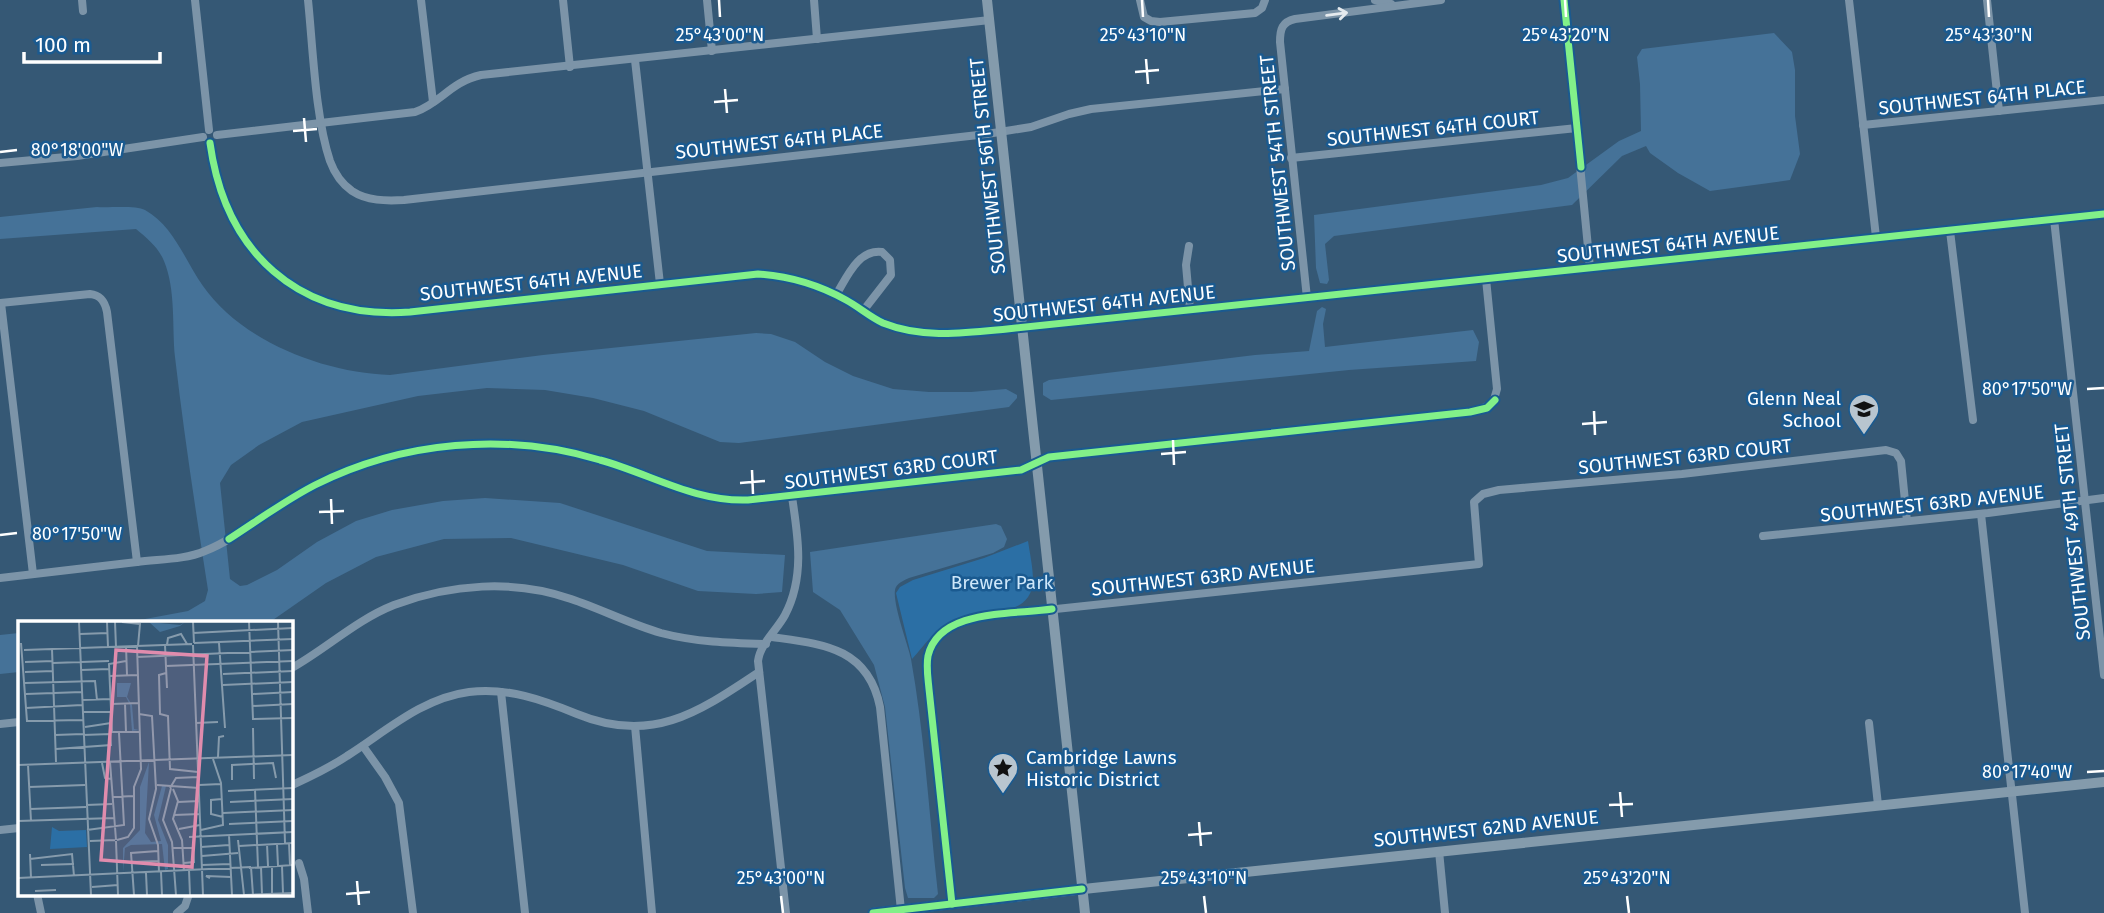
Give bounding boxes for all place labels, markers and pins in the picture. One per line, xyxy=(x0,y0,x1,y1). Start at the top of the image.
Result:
place label: Glenn Neal School xyxy=(1747,387,1841,432)
school or university icon: Glenn Neal School xyxy=(1847,392,1881,436)
place label: Cambridge Lawns Historic District xyxy=(1026,746,1177,791)
place icon: Cambridge Lawns Historic District xyxy=(986,751,1020,795)

